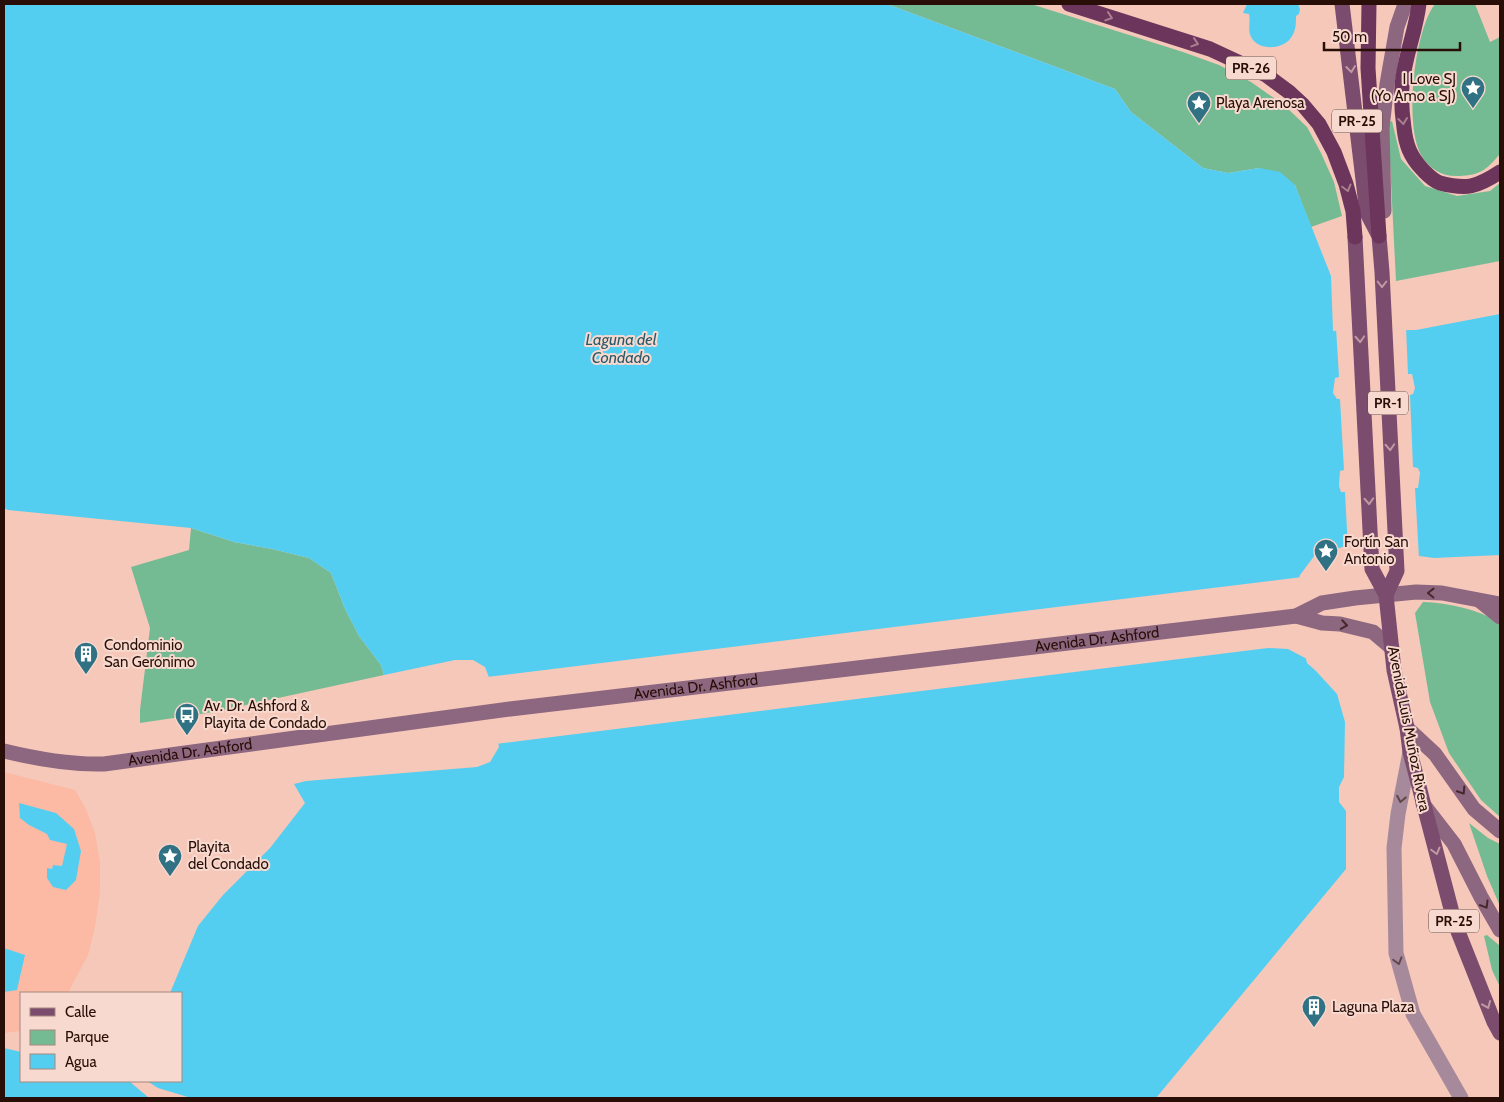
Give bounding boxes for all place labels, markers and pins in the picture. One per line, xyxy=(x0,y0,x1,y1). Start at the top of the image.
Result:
place label: I Love SJ (Yo Amo a SJ) xyxy=(1371,70,1456,105)
place icon: I Love SJ (Yo Amo a SJ) xyxy=(1460,75,1486,109)
place icon: Playa Arenosa xyxy=(1186,90,1212,124)
place label: Playa Arenosa xyxy=(1216,94,1305,112)
place label: Fortín San Antonio xyxy=(1344,533,1409,568)
place icon: Fortín San Antonio xyxy=(1313,538,1339,572)
place label: Condominio San Gerónimo xyxy=(104,636,195,671)
building icon: Condominio San Gerónimo xyxy=(73,641,99,675)
place label: Av. Dr. Ashford & Playita de Condado xyxy=(204,697,326,732)
bus stop icon: Av. Dr. Ashford & Playita de Condado xyxy=(174,702,200,736)
place label: Playita del Condado xyxy=(188,838,269,873)
place icon: Playita del Condado xyxy=(157,843,183,877)
building icon: Laguna Plaza xyxy=(1301,994,1327,1028)
place label: Laguna Plaza xyxy=(1332,998,1415,1016)

